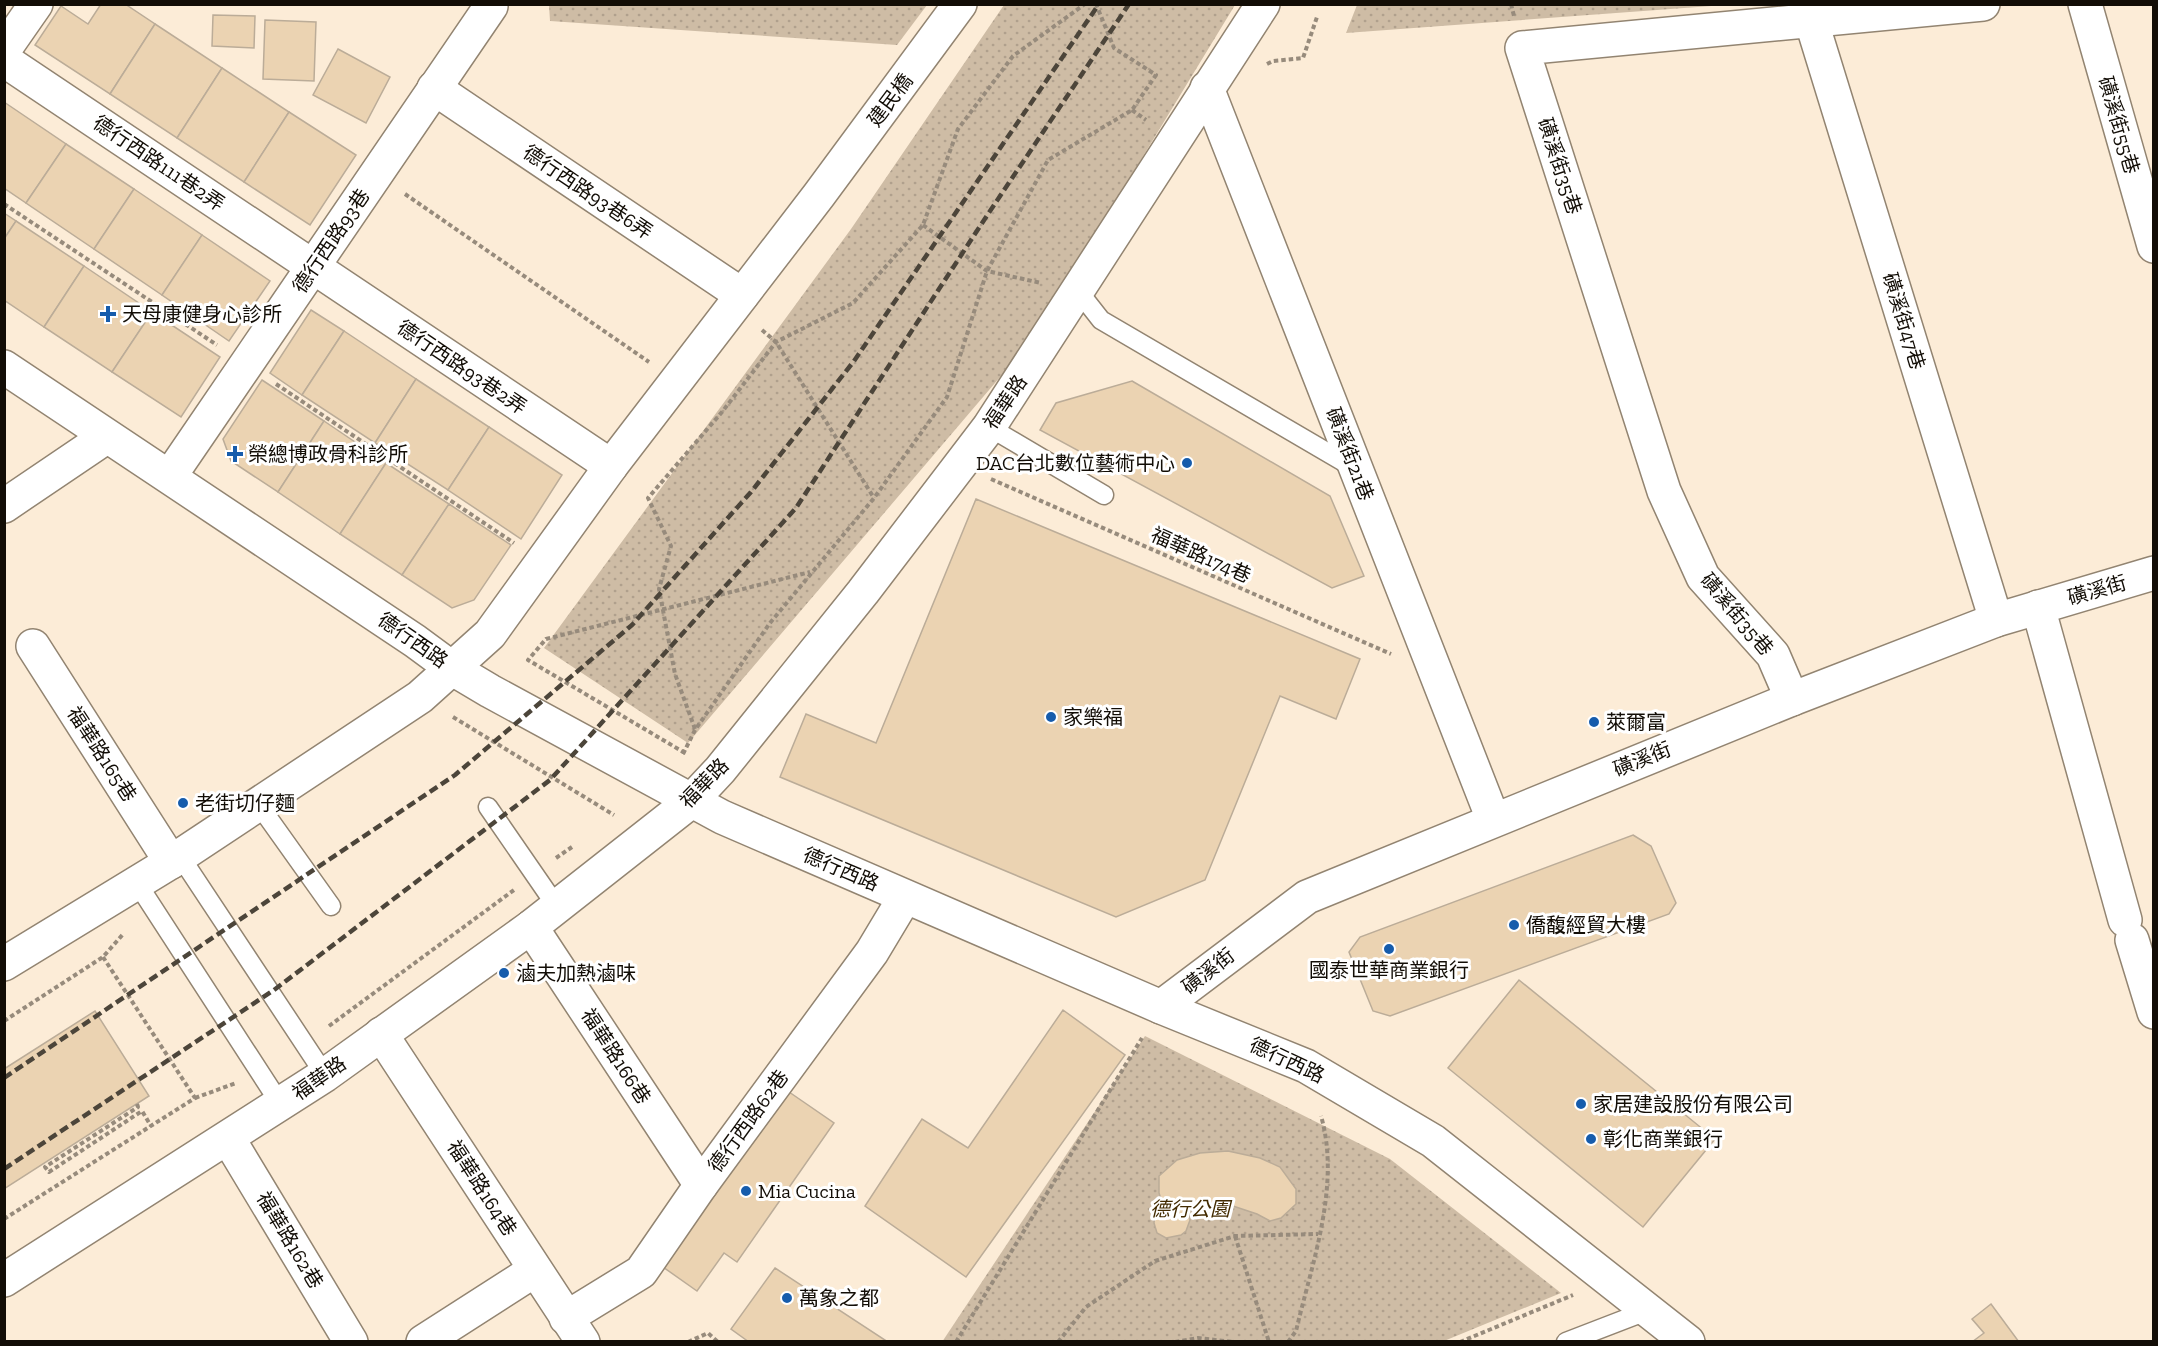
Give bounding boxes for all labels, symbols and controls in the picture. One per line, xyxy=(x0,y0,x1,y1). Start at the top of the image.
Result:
street label: 建民橋 xyxy=(862,69,918,131)
street label: 磺溪街55巷 xyxy=(2094,73,2144,177)
street label: 德行西路111巷2弄 xyxy=(89,110,229,216)
street label: 磺溪街35巷 xyxy=(1533,115,1587,217)
street label: 德行西路93巷6弄 xyxy=(519,140,657,244)
street label: 德行西路93巷 xyxy=(287,184,375,298)
street label: 磺溪街47巷 xyxy=(1878,270,1930,372)
place label: 天母康健身心診所 xyxy=(122,302,282,326)
marker: 天母康健身心診所 xyxy=(99,305,117,323)
street label: 德行西路93巷2弄 xyxy=(393,315,531,419)
street label: 福華路 xyxy=(978,370,1032,434)
street label: 磺溪街21巷 xyxy=(1321,404,1379,504)
place label: 榮總博政骨科診所 xyxy=(248,442,408,466)
marker: 榮總博政骨科診所 xyxy=(226,445,244,463)
place label: DAC台北數位藝術中心 xyxy=(976,451,1175,475)
marker: DAC台北數位藝術中心 xyxy=(1180,456,1194,470)
street label: 福華路174巷 xyxy=(1147,522,1255,588)
street label: 磺溪街35巷 xyxy=(1696,568,1778,660)
street label: 磺溪街 xyxy=(2065,570,2129,610)
street label: 德行西路 xyxy=(373,607,453,673)
street label: 福華路165巷 xyxy=(62,702,142,806)
place label: 家樂福 xyxy=(1063,705,1123,729)
marker: 家樂福 xyxy=(1044,710,1058,724)
place label: 萊爾富 xyxy=(1606,710,1666,734)
marker: 萊爾富 xyxy=(1587,715,1601,729)
street label: 磺溪街 xyxy=(1610,737,1674,781)
street label: 福華路 xyxy=(675,753,733,813)
place label: 老街切仔麵 xyxy=(195,791,295,815)
marker: 老街切仔麵 xyxy=(176,796,190,810)
street label: 德行西路 xyxy=(799,842,883,896)
place label: 僑馥經貿大樓 xyxy=(1526,913,1646,937)
marker: 僑馥經貿大樓 xyxy=(1507,918,1521,932)
marker: 國泰世華商業銀行 xyxy=(1382,942,1396,956)
street label: 磺溪街 xyxy=(1177,943,1239,999)
place label: 國泰世華商業銀行 xyxy=(1309,958,1469,982)
place label: 滷夫加熱滷味 xyxy=(516,961,636,985)
marker: 滷夫加熱滷味 xyxy=(497,966,511,980)
street label: 福華路166巷 xyxy=(576,1004,656,1108)
street label: 德行西路 xyxy=(1246,1032,1328,1088)
street label: 福華路 xyxy=(288,1051,350,1105)
street label: 德行西路62巷 xyxy=(703,1065,793,1177)
place label: 家居建設股份有限公司 xyxy=(1593,1092,1793,1116)
marker: 家居建設股份有限公司 xyxy=(1574,1097,1588,1111)
place label: 彰化商業銀行 xyxy=(1603,1127,1723,1151)
marker: 彰化商業銀行 xyxy=(1584,1132,1598,1146)
street label: 福華路164巷 xyxy=(442,1136,522,1240)
place label: Mia Cucina xyxy=(758,1179,856,1203)
marker: Mia Cucina xyxy=(739,1184,753,1198)
street label: 福華路162巷 xyxy=(252,1187,328,1293)
park label: 德行公園 xyxy=(1150,1197,1233,1221)
place label: 萬象之都 xyxy=(799,1286,879,1310)
marker: 萬象之都 xyxy=(780,1291,794,1305)

